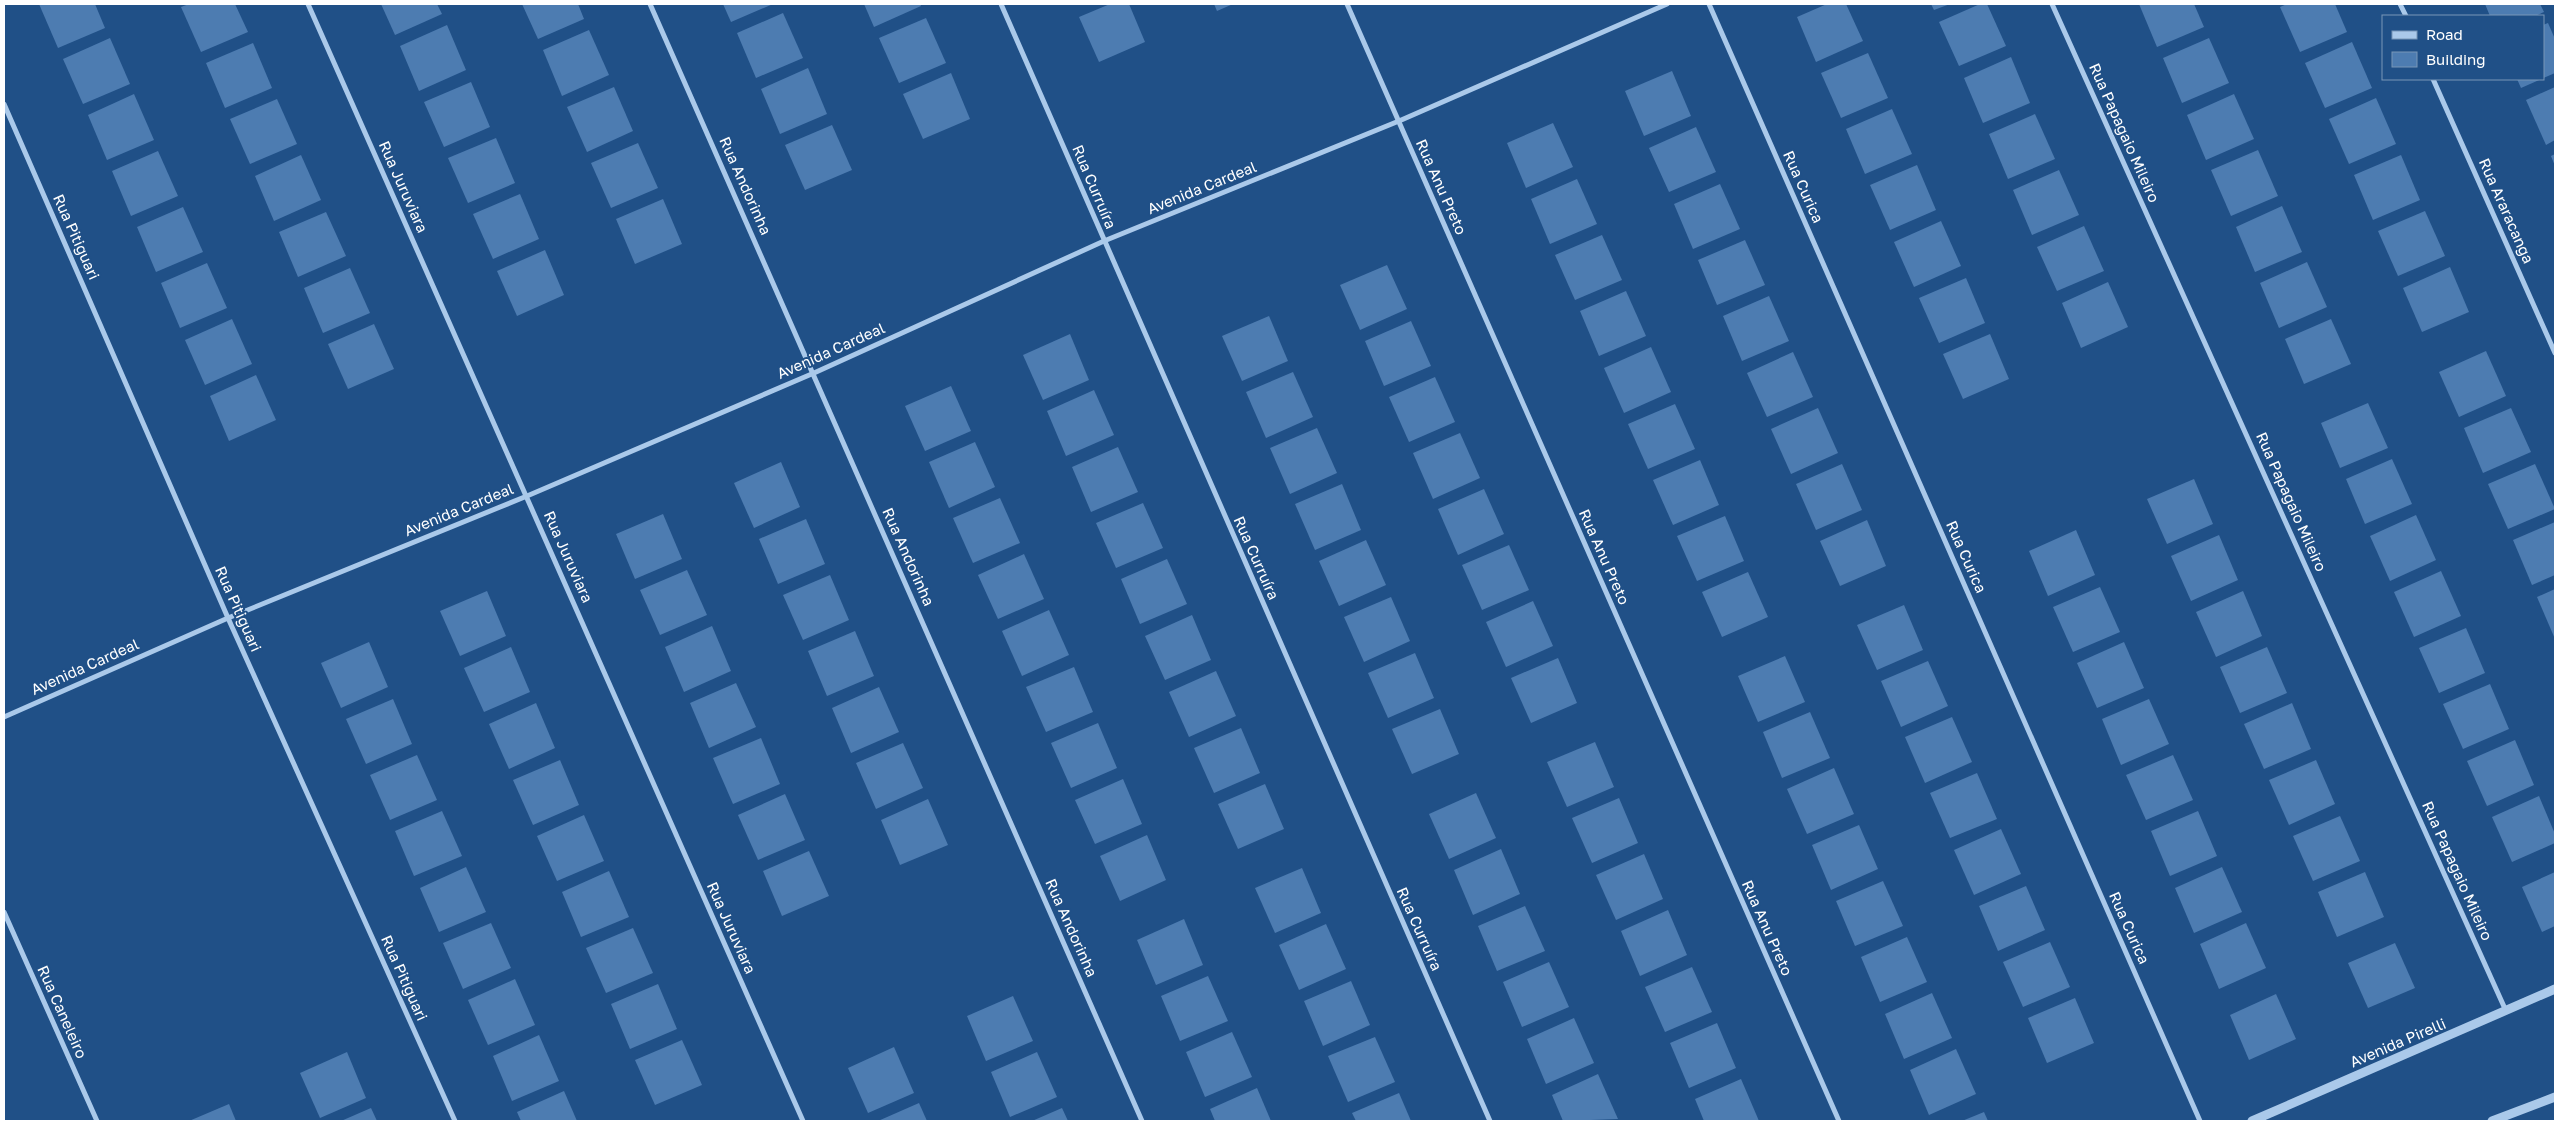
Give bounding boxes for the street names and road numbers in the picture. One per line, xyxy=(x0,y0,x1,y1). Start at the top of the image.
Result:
street label: Rua Papagaio Mileiro xyxy=(2086,60,2164,205)
street label: Rua Andorinha xyxy=(716,134,776,237)
street label: Rua Anu Preto xyxy=(1413,136,1471,237)
street label: Rua Juruviara xyxy=(376,138,432,235)
street label: Rua Curruíra xyxy=(1069,142,1121,231)
street label: Rua Curica xyxy=(1780,148,1828,225)
street label: Rua Araracanga xyxy=(2476,155,2538,266)
street label: Avenida Cardeal xyxy=(1144,157,1259,217)
street label: Rua Pitiguari xyxy=(50,191,104,282)
street label: Avenida Cardeal xyxy=(774,318,888,382)
street label: Rua Papagaio Mileiro xyxy=(2253,429,2331,574)
street label: Avenida Cardeal xyxy=(401,479,516,539)
street label: Rua Andorinha xyxy=(879,505,939,608)
street label: Rua Anu Preto xyxy=(1576,506,1634,607)
street label: Rua Juruviara xyxy=(541,508,597,605)
street label: Rua Curruíra xyxy=(1230,513,1283,602)
street label: Rua Curica xyxy=(1943,518,1991,595)
street label: Rua Pitiguari xyxy=(212,563,266,654)
street label: Avenida Cardeal xyxy=(28,634,142,698)
street label: Rua Papagaio Mileiro xyxy=(2419,798,2497,943)
street label: Rua Andorinha xyxy=(1042,876,1102,979)
street label: Rua Anu Preto xyxy=(1739,877,1797,978)
street label: Rua Juruviara xyxy=(704,879,760,976)
street label: Rua Curruíra xyxy=(1393,884,1446,973)
street label: Rua Curica xyxy=(2106,889,2154,966)
street label: Rua Pitiguari xyxy=(378,932,432,1023)
street label: Rua Caneleiro xyxy=(34,962,91,1061)
street label: Avenida Pirelli xyxy=(2347,1014,2448,1070)

